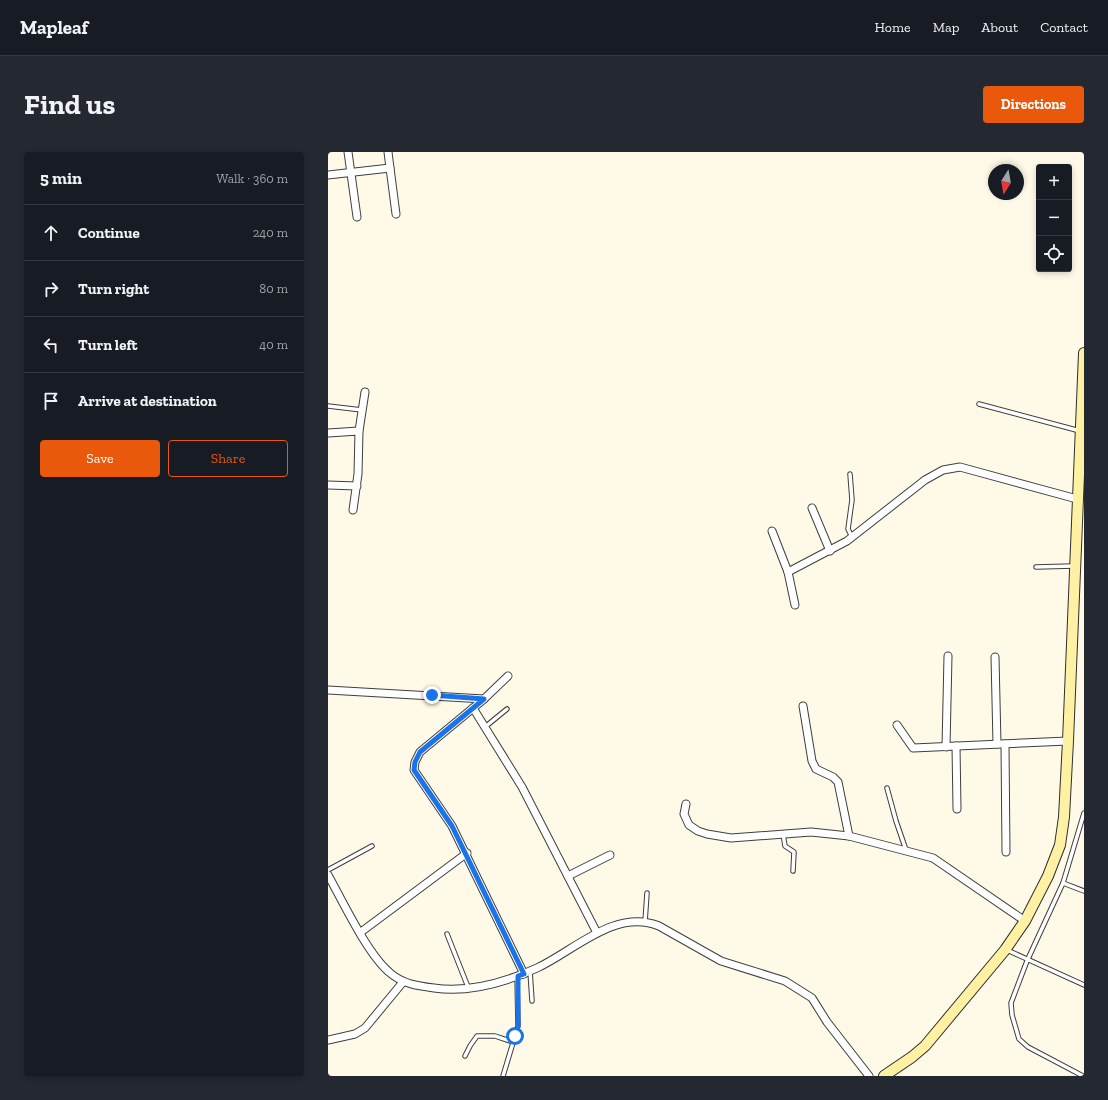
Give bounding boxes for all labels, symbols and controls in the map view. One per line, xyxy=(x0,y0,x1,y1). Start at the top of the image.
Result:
text: Mapleaf xyxy=(20,16,88,39)
text: Home xyxy=(875,19,911,36)
text: Map xyxy=(933,19,959,36)
text: About xyxy=(981,19,1018,36)
text: Contact xyxy=(1040,19,1088,36)
button: Directions xyxy=(983,86,1084,123)
text: Find us xyxy=(24,88,115,121)
north arrow xyxy=(988,164,1024,200)
map controls xyxy=(1036,164,1072,272)
button: + xyxy=(1036,164,1072,200)
text: 5 min xyxy=(40,168,82,188)
text: Walk · 360 m xyxy=(216,171,288,186)
button: − xyxy=(1036,200,1072,236)
icon: ahead xyxy=(40,222,62,244)
text: Continue xyxy=(78,224,140,242)
text: 240 m xyxy=(253,225,288,240)
button: locate xyxy=(1036,236,1072,272)
icon: right xyxy=(40,278,62,300)
text: Turn right xyxy=(78,280,149,298)
text: 80 m xyxy=(259,281,288,296)
icon: left xyxy=(40,334,62,356)
text: Turn left xyxy=(78,336,138,354)
text: 40 m xyxy=(259,337,288,352)
icon: arrive xyxy=(40,390,62,412)
text: Arrive at destination xyxy=(78,392,217,410)
button: Save xyxy=(40,440,160,477)
button: Share xyxy=(168,440,288,477)
route end xyxy=(423,686,441,704)
route start xyxy=(506,1027,524,1045)

